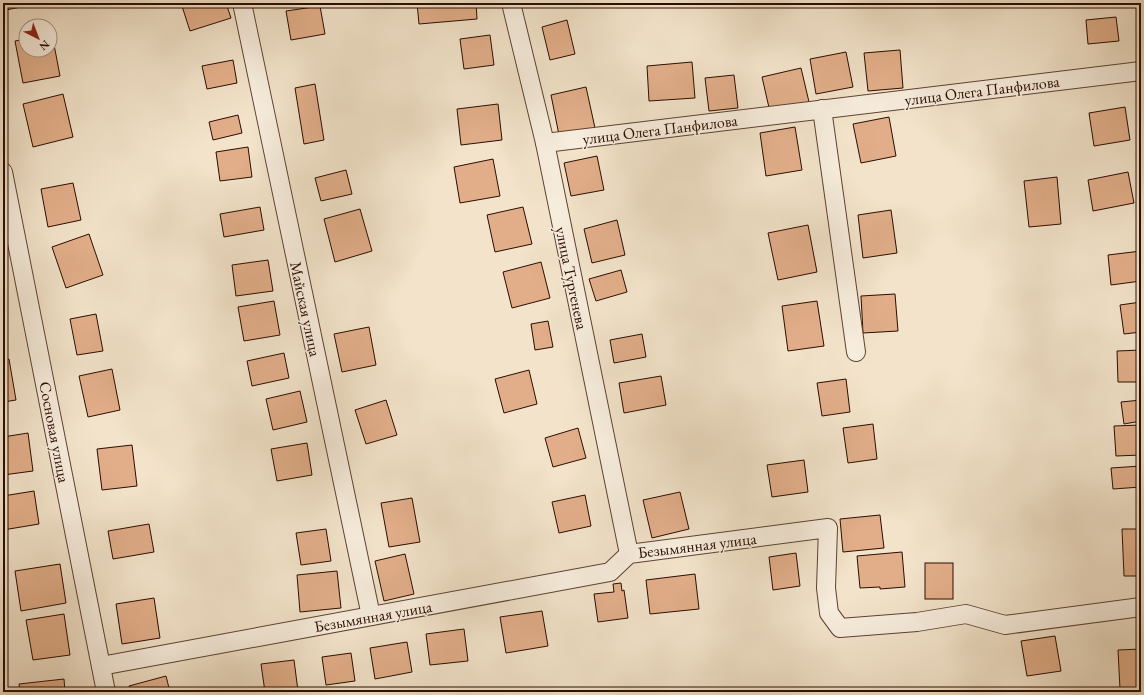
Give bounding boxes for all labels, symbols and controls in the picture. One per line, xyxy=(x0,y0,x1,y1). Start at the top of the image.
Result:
north arrow xyxy=(18,18,58,58)
text: N xyxy=(37,37,53,54)
street label: улица Олега Панфилова xyxy=(903,70,1061,110)
street label: улица Олега Панфилова xyxy=(581,109,739,149)
street label: улица Тургенева xyxy=(550,225,593,332)
street label: Майская улица xyxy=(285,260,326,359)
street label: Сосновая улица xyxy=(34,380,75,485)
street label: Безымянная улица xyxy=(636,528,758,563)
street label: Безымянная улица xyxy=(312,596,434,637)

